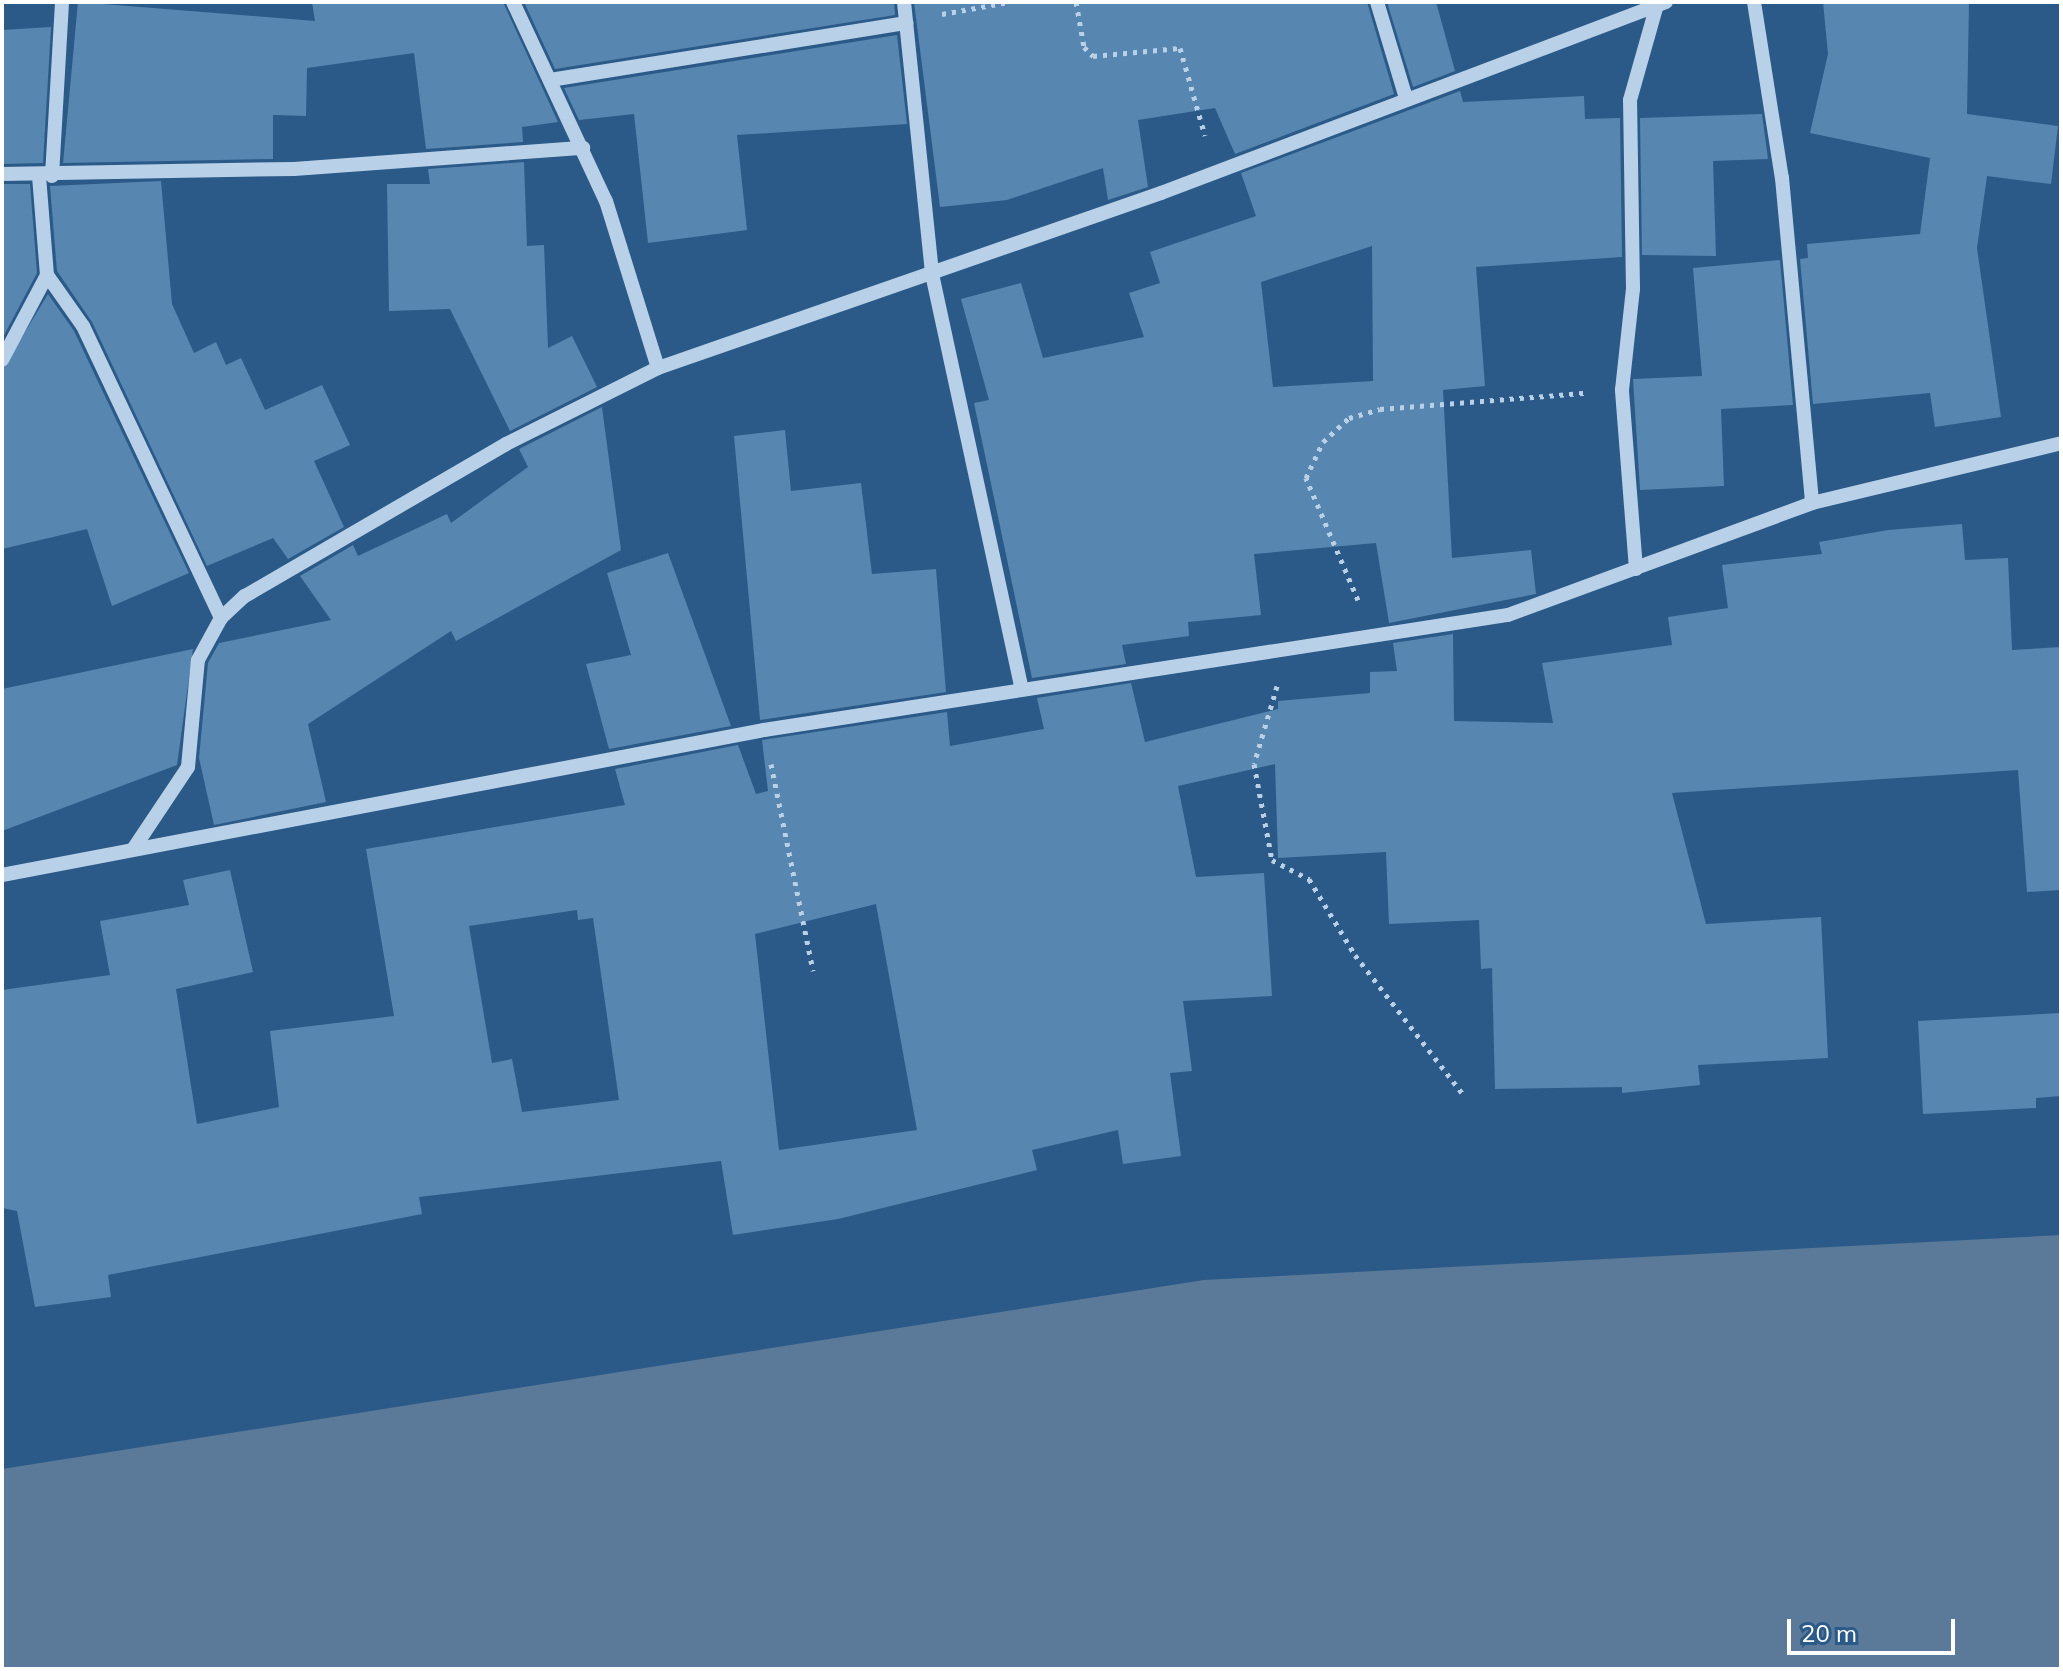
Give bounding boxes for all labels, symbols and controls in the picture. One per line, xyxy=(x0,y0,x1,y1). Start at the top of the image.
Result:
scale bar xyxy=(1791,1603,1959,1653)
text: 20 m xyxy=(1801,1618,1857,1648)

